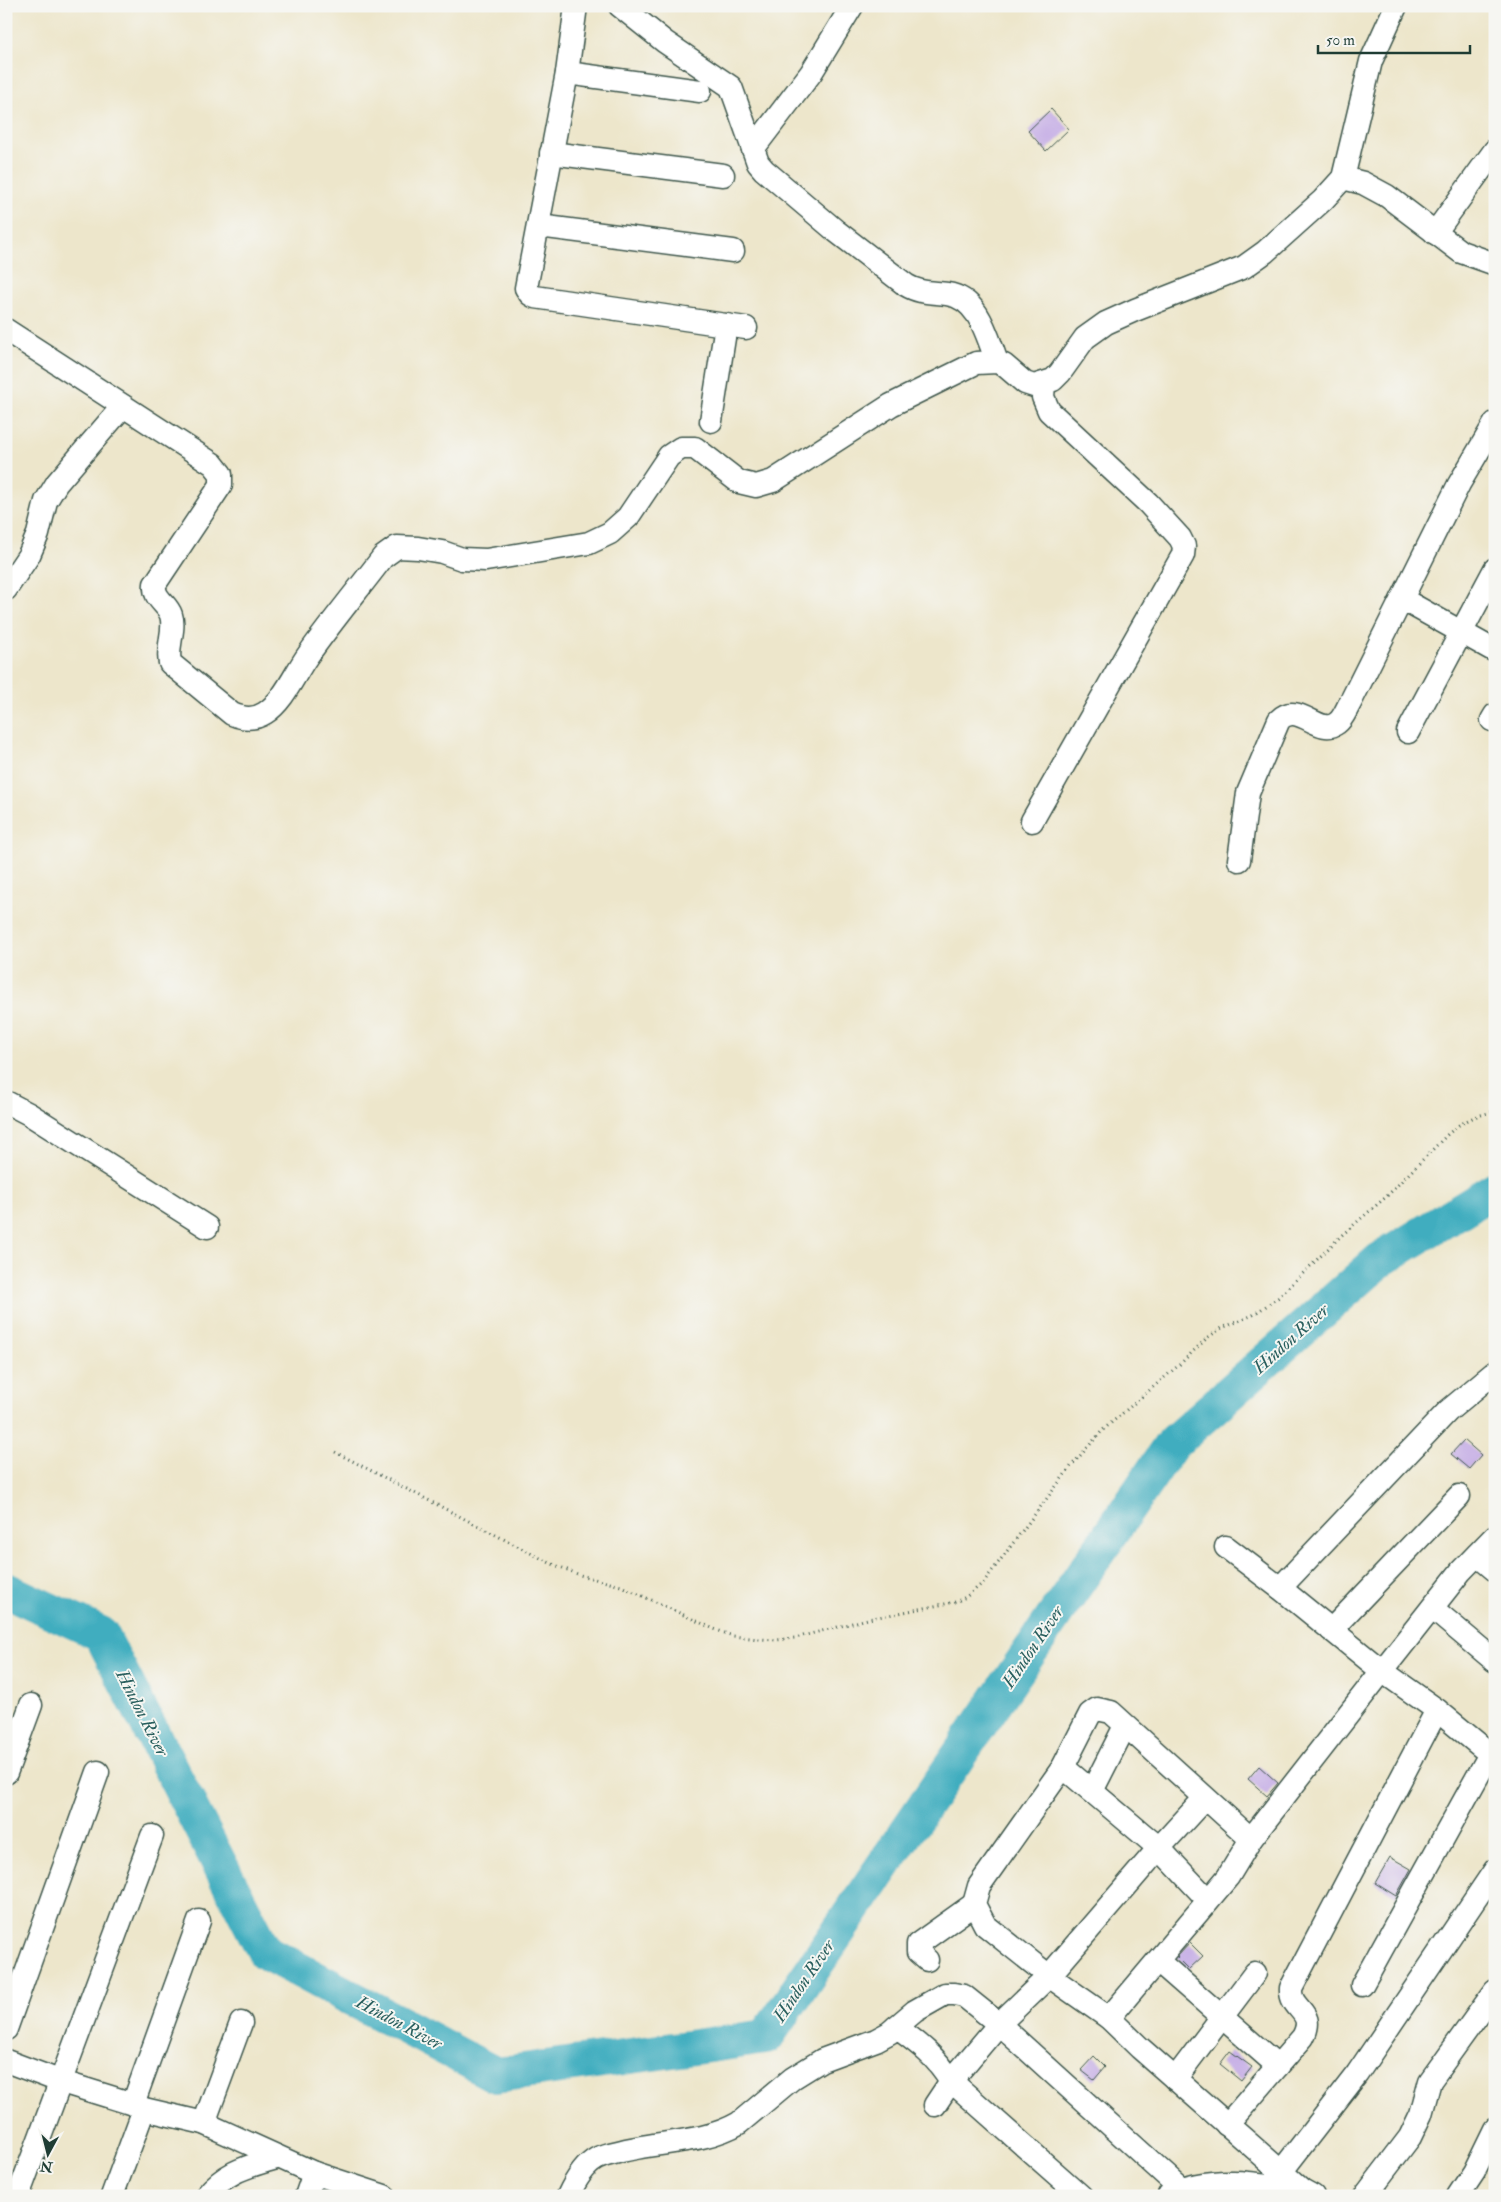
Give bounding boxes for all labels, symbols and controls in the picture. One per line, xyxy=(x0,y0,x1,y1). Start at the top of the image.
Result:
scale bar xyxy=(1318,22,1471,54)
text: 50 m xyxy=(1326,31,1355,50)
water label: Hindon River xyxy=(1248,1298,1335,1380)
water label: Hindon River xyxy=(997,1600,1070,1693)
water label: Hindon River xyxy=(110,1665,174,1761)
water label: Hindon River xyxy=(768,1934,841,2027)
water label: Hindon River xyxy=(351,1990,447,2056)
north arrow xyxy=(22,2130,72,2180)
text: N xyxy=(39,2157,55,2176)

